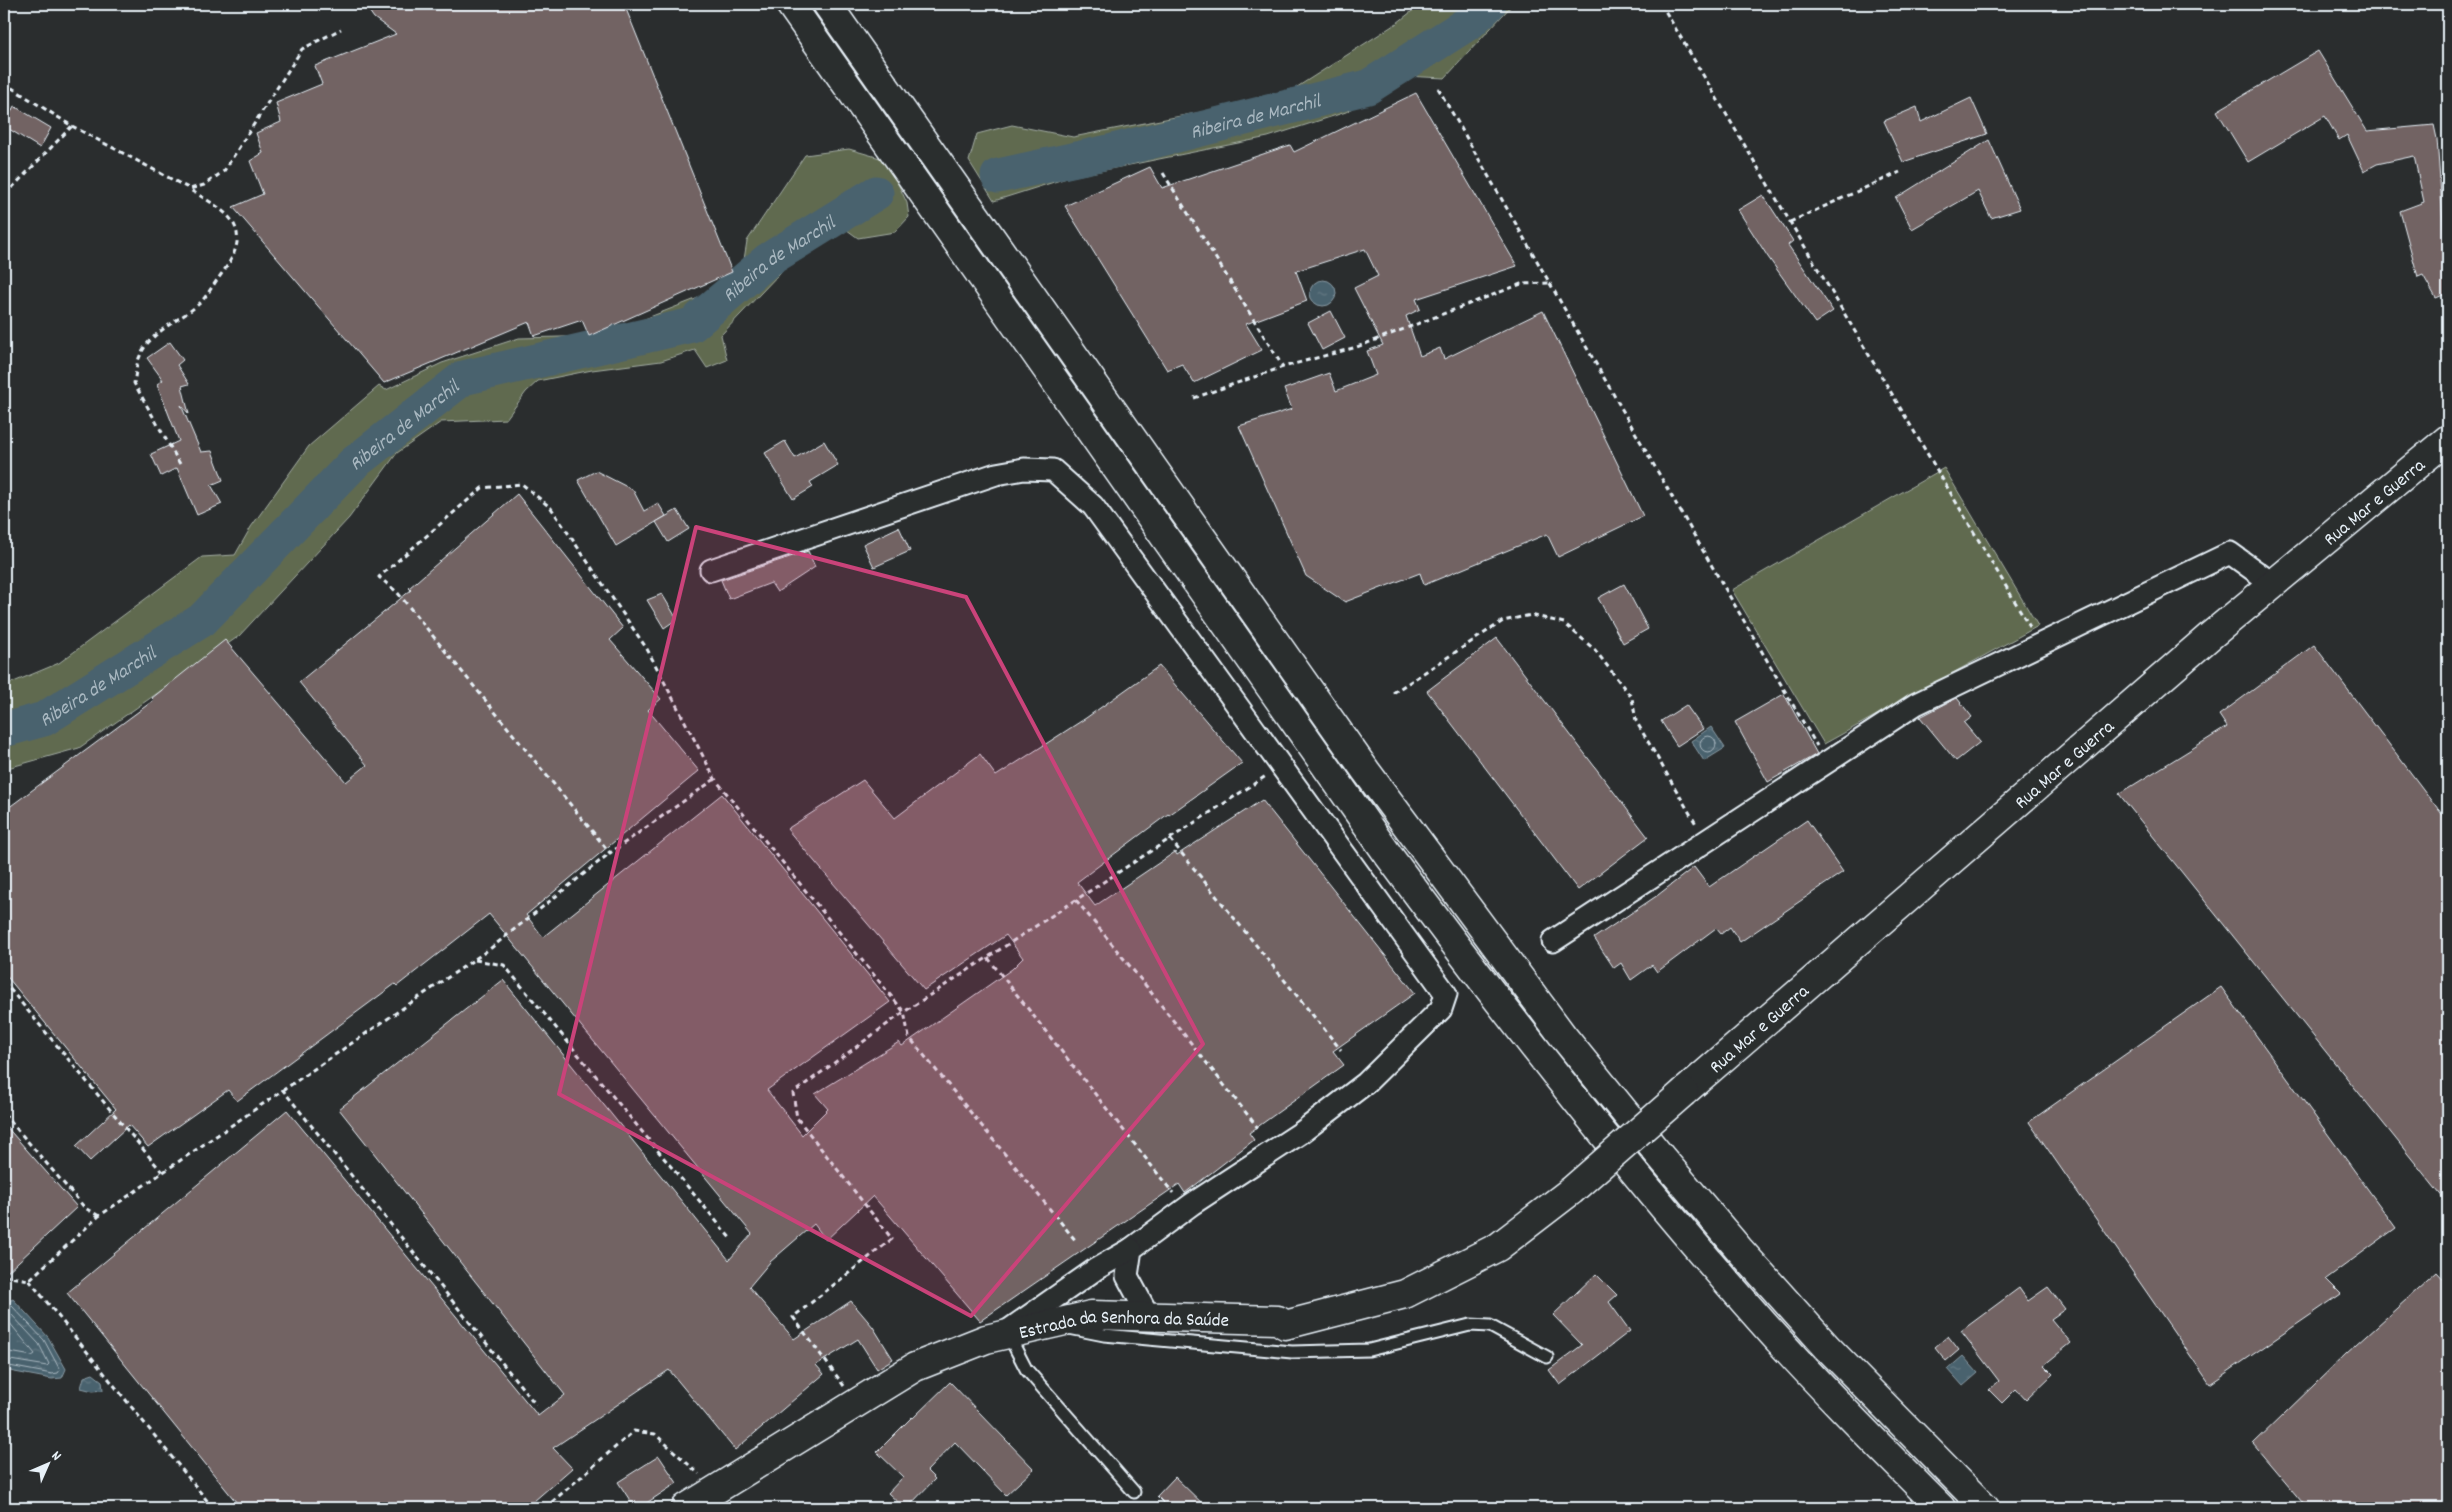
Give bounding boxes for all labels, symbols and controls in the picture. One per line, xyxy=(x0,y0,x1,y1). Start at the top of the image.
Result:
water label: Ribeira de Marchil xyxy=(1188,88,1326,148)
water label: Ribeira de Marchil xyxy=(717,210,843,310)
water label: Ribeira de Marchil xyxy=(344,374,468,479)
street label: Rua Mar e Guerra xyxy=(2319,453,2433,554)
water label: Ribeira de Marchil xyxy=(35,640,164,736)
street label: Rua Mar e Guerra xyxy=(2010,714,2122,817)
street label: Rua Mar e Guerra xyxy=(1705,979,1817,1081)
street label: Estrada da Senhora da Saúde xyxy=(1017,1305,1229,1348)
north arrow xyxy=(22,1440,72,1490)
text: N xyxy=(46,1447,65,1466)

